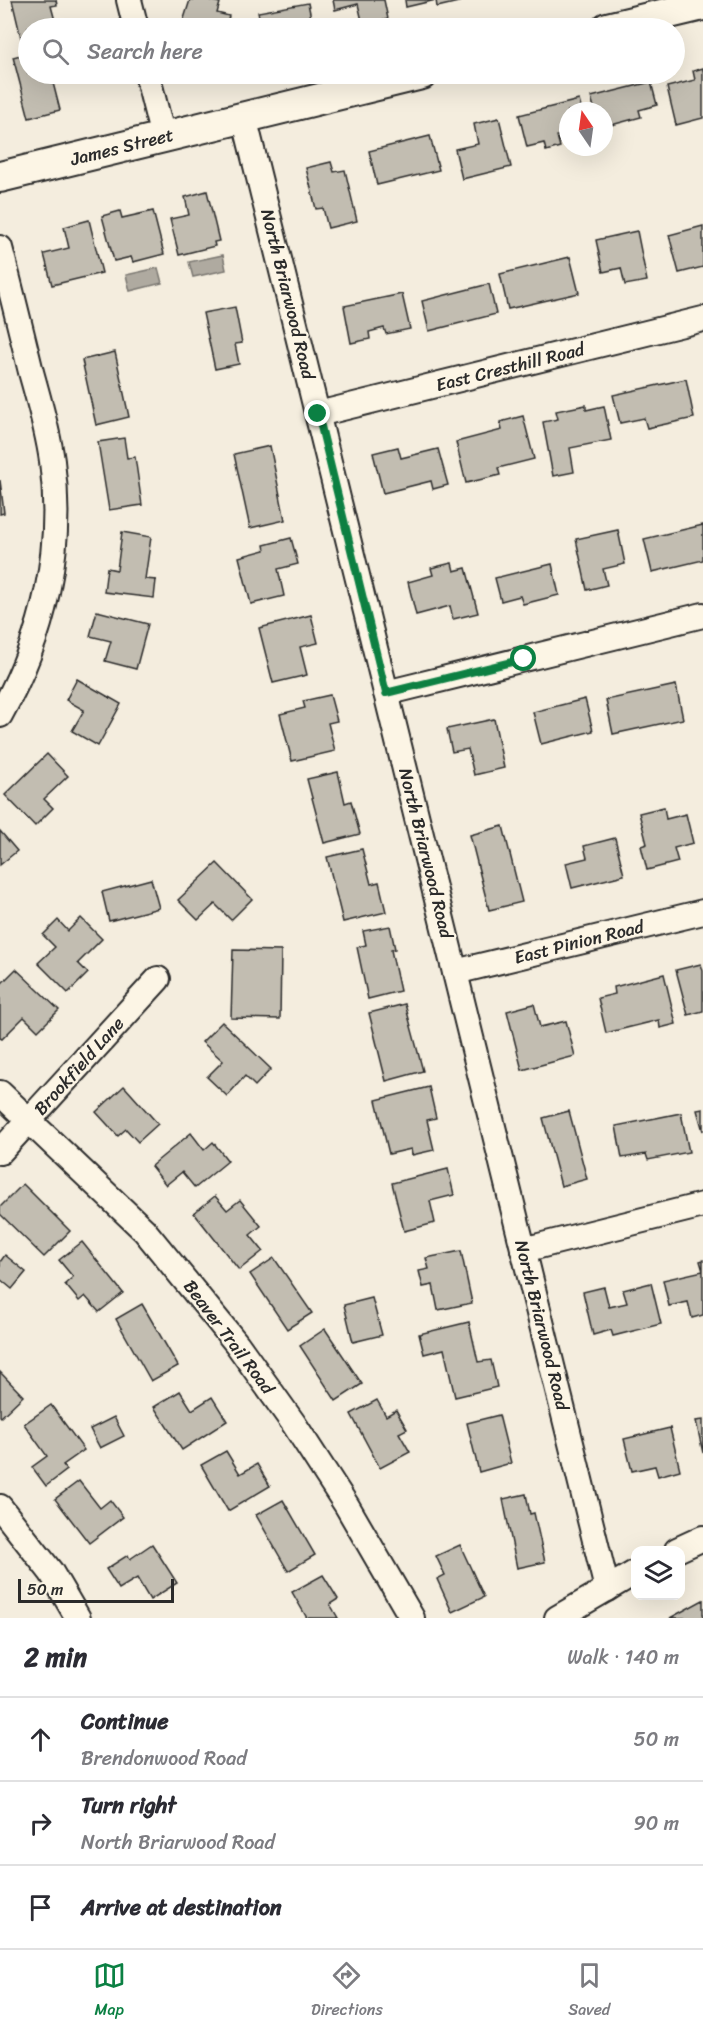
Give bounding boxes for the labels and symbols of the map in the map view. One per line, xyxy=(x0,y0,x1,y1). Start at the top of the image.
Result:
north arrow xyxy=(559,102,613,156)
street label: James Street xyxy=(66,119,177,175)
street label: North Briarwood Road xyxy=(251,205,325,384)
street label: East Cresthill Road xyxy=(432,333,589,401)
route end xyxy=(304,400,330,426)
route start xyxy=(510,645,536,671)
street label: North Briarwood Road xyxy=(389,764,463,943)
street label: East Pinion Road xyxy=(511,910,649,974)
street label: Brookfield Lane xyxy=(26,1009,132,1123)
street label: North Briarwood Road xyxy=(505,1236,579,1415)
street label: Beaver Trail Road xyxy=(175,1273,284,1403)
scale bar xyxy=(18,1576,174,1604)

